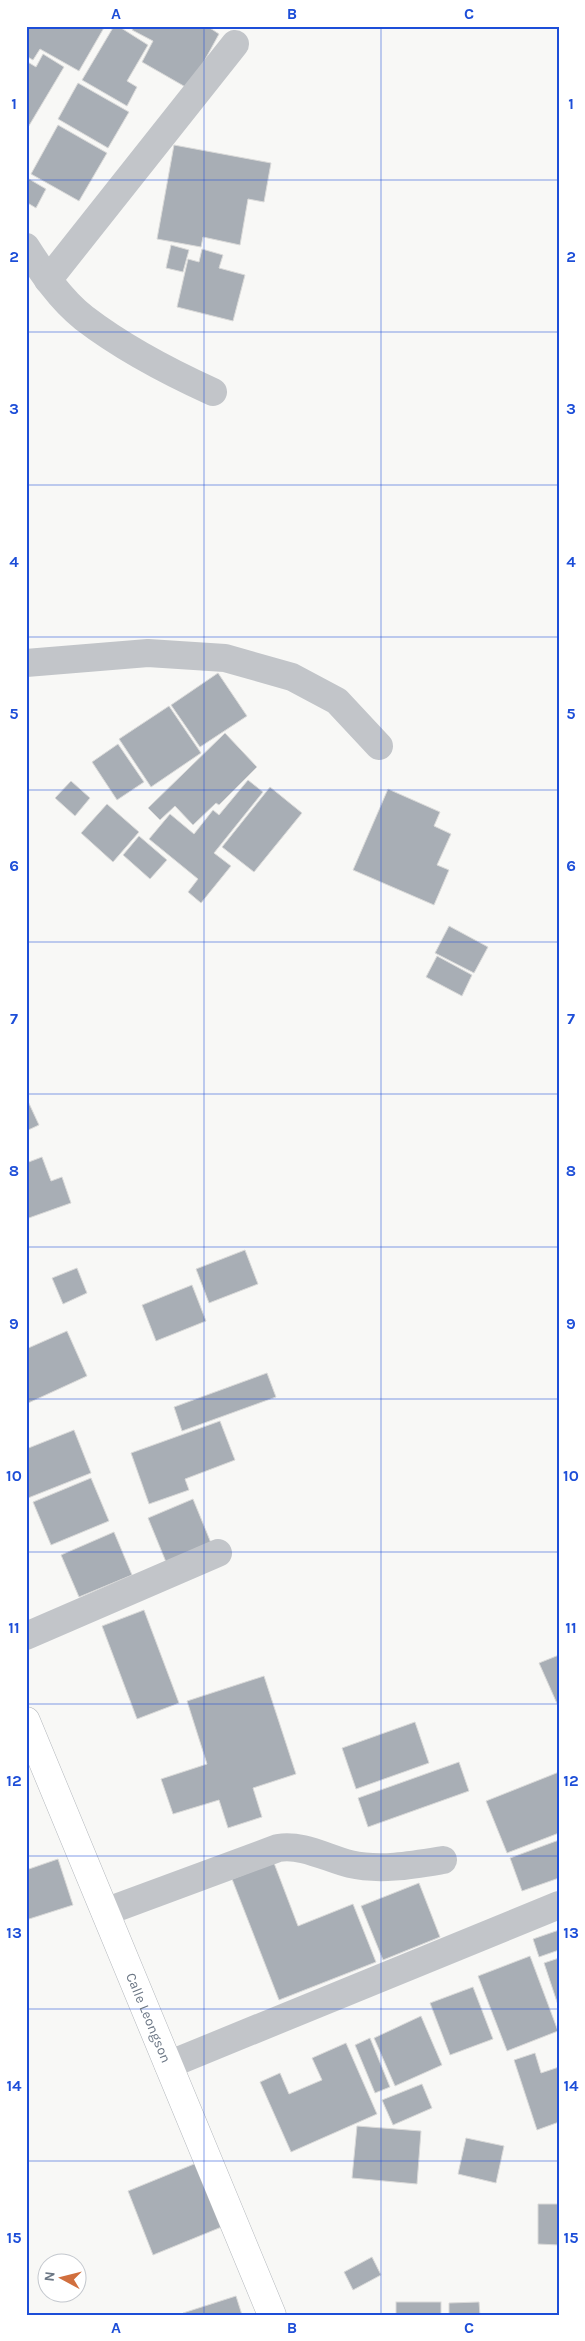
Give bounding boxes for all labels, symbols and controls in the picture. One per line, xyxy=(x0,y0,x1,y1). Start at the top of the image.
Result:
text: A xyxy=(111,4,121,23)
text: B xyxy=(287,4,297,23)
text: C xyxy=(464,4,474,23)
text: 1 xyxy=(11,94,17,113)
text: 1 xyxy=(568,94,574,113)
text: 2 xyxy=(9,247,19,266)
text: 2 xyxy=(566,247,576,266)
text: 3 xyxy=(9,399,19,418)
text: 3 xyxy=(566,399,576,418)
text: 4 xyxy=(9,552,19,571)
text: 4 xyxy=(566,552,576,571)
text: 5 xyxy=(9,704,19,723)
text: 5 xyxy=(566,704,576,723)
text: 6 xyxy=(9,856,19,875)
text: 6 xyxy=(566,856,576,875)
text: 7 xyxy=(10,1009,18,1028)
text: 7 xyxy=(567,1009,575,1028)
text: 8 xyxy=(9,1161,19,1180)
text: 8 xyxy=(566,1161,576,1180)
text: 9 xyxy=(9,1314,19,1333)
text: 9 xyxy=(566,1314,576,1333)
text: 10 xyxy=(6,1466,22,1485)
text: 10 xyxy=(563,1466,579,1485)
text: 11 xyxy=(8,1618,20,1637)
text: 11 xyxy=(565,1618,577,1637)
text: 12 xyxy=(6,1771,22,1790)
text: 12 xyxy=(563,1771,579,1790)
text: 13 xyxy=(6,1923,22,1942)
text: 13 xyxy=(563,1923,579,1942)
street label: Calle Leongson xyxy=(123,1970,175,2065)
text: 14 xyxy=(6,2076,22,2095)
text: 14 xyxy=(563,2076,579,2095)
text: 15 xyxy=(6,2228,22,2247)
text: 15 xyxy=(563,2228,579,2247)
north arrow xyxy=(38,2254,88,2304)
text: N xyxy=(41,2270,59,2282)
text: A xyxy=(111,2318,121,2337)
text: B xyxy=(287,2318,297,2337)
text: C xyxy=(464,2318,474,2337)

